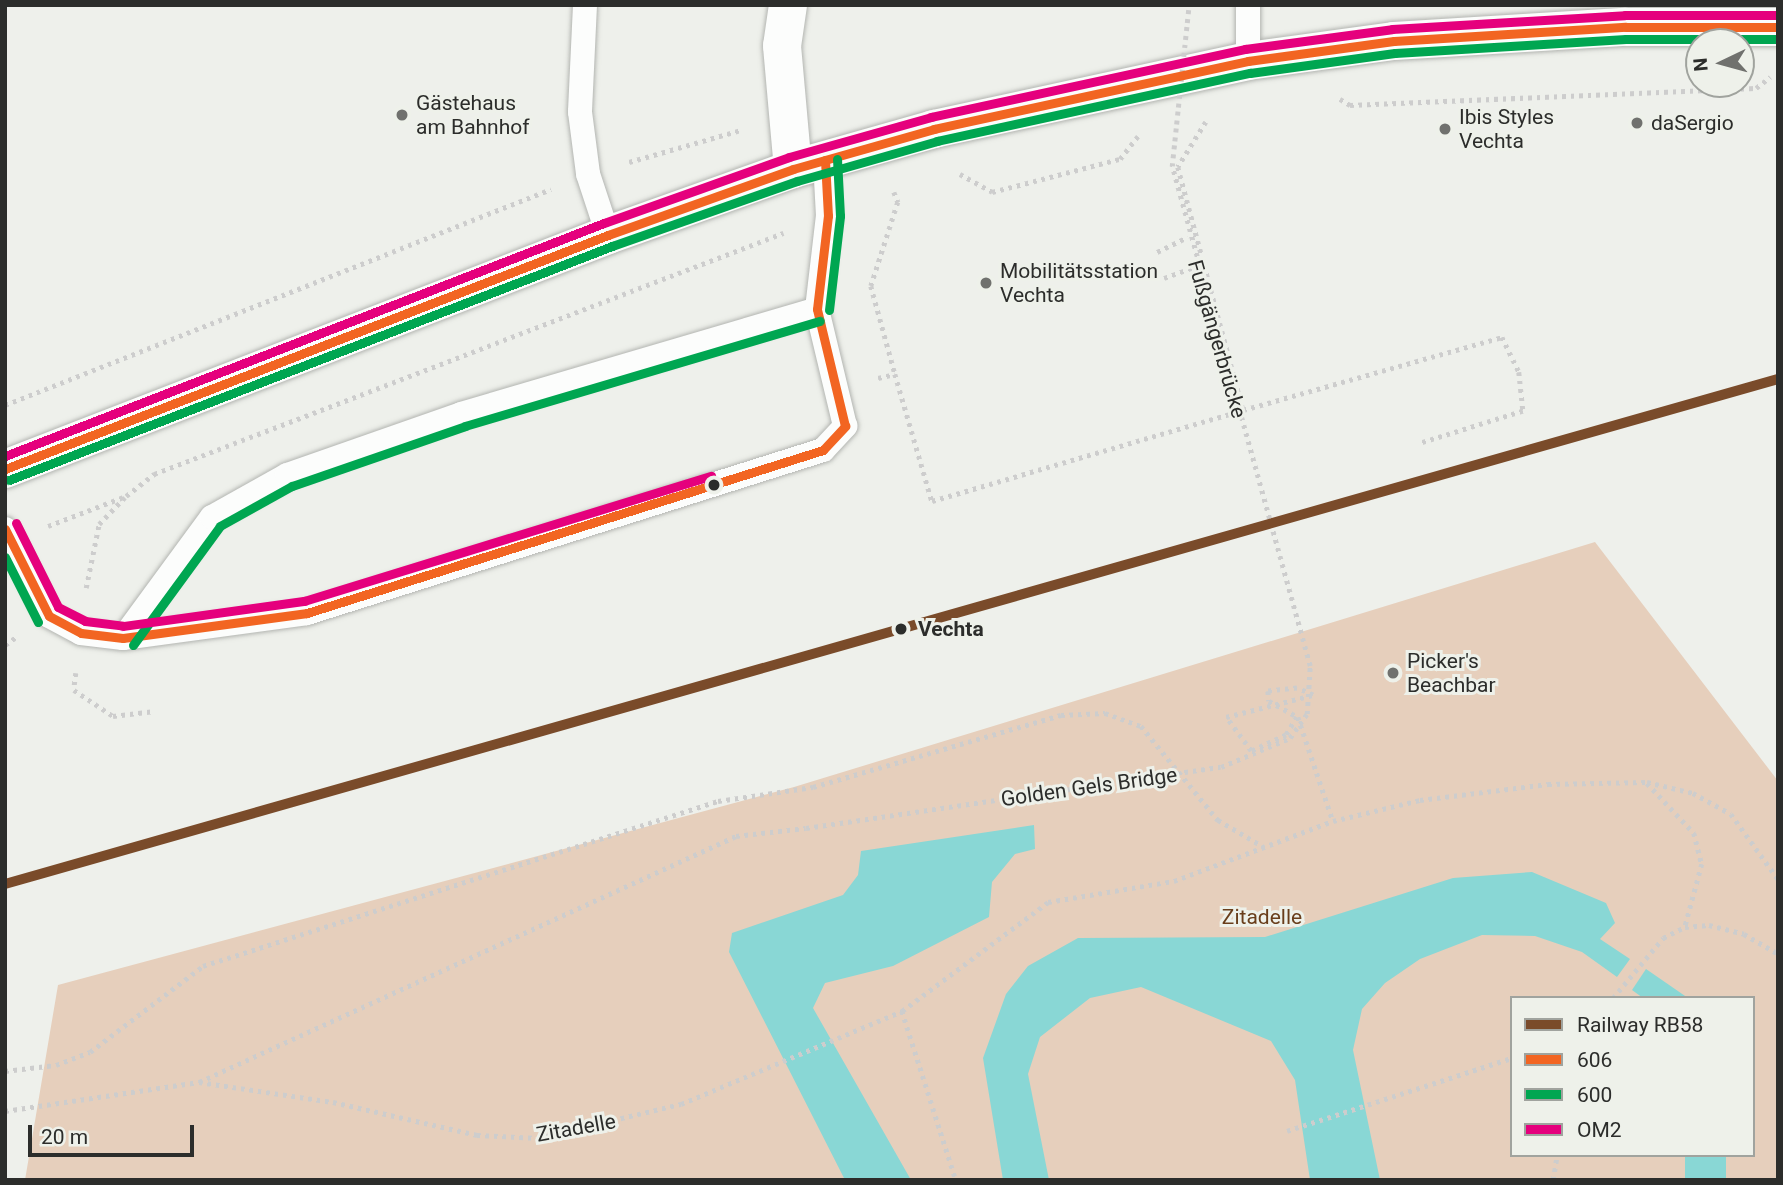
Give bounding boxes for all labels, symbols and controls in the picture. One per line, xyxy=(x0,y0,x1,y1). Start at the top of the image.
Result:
north arrow xyxy=(1685,28,1755,98)
text: N xyxy=(1689,57,1713,72)
place label: Gästehaus am Bahnhof xyxy=(416,90,530,140)
place label: Ibis Styles Vechta xyxy=(1459,104,1554,154)
marker: Gästehaus am Bahnhof xyxy=(394,107,410,123)
place label: daSergio xyxy=(1651,110,1734,136)
marker: daSergio xyxy=(1629,115,1645,131)
marker: Ibis Styles Vechta xyxy=(1437,121,1453,137)
street label: Fußgängerbrücke xyxy=(1182,257,1252,421)
place label: Mobilitätsstation Vechta xyxy=(1000,258,1158,308)
marker: Mobilitätsstation Vechta xyxy=(978,275,994,291)
unlabelled marker xyxy=(707,478,721,492)
place label: Vechta xyxy=(918,616,984,642)
marker: Vechta xyxy=(890,618,912,640)
place label: Picker's Beachbar xyxy=(1407,648,1496,698)
marker: Picker's Beachbar xyxy=(1385,665,1401,681)
street label: Golden Gels Bridge xyxy=(999,762,1179,812)
park label: Zitadelle xyxy=(1222,904,1302,930)
legend xyxy=(1510,996,1755,1157)
text: Railway RB58 xyxy=(1577,1013,1703,1037)
text: 606 xyxy=(1577,1048,1612,1072)
text: 600 xyxy=(1577,1083,1612,1107)
street label: Zitadelle xyxy=(534,1109,618,1147)
scale bar xyxy=(32,1112,198,1156)
text: OM2 xyxy=(1577,1118,1622,1142)
text: 20 m xyxy=(41,1125,88,1149)

